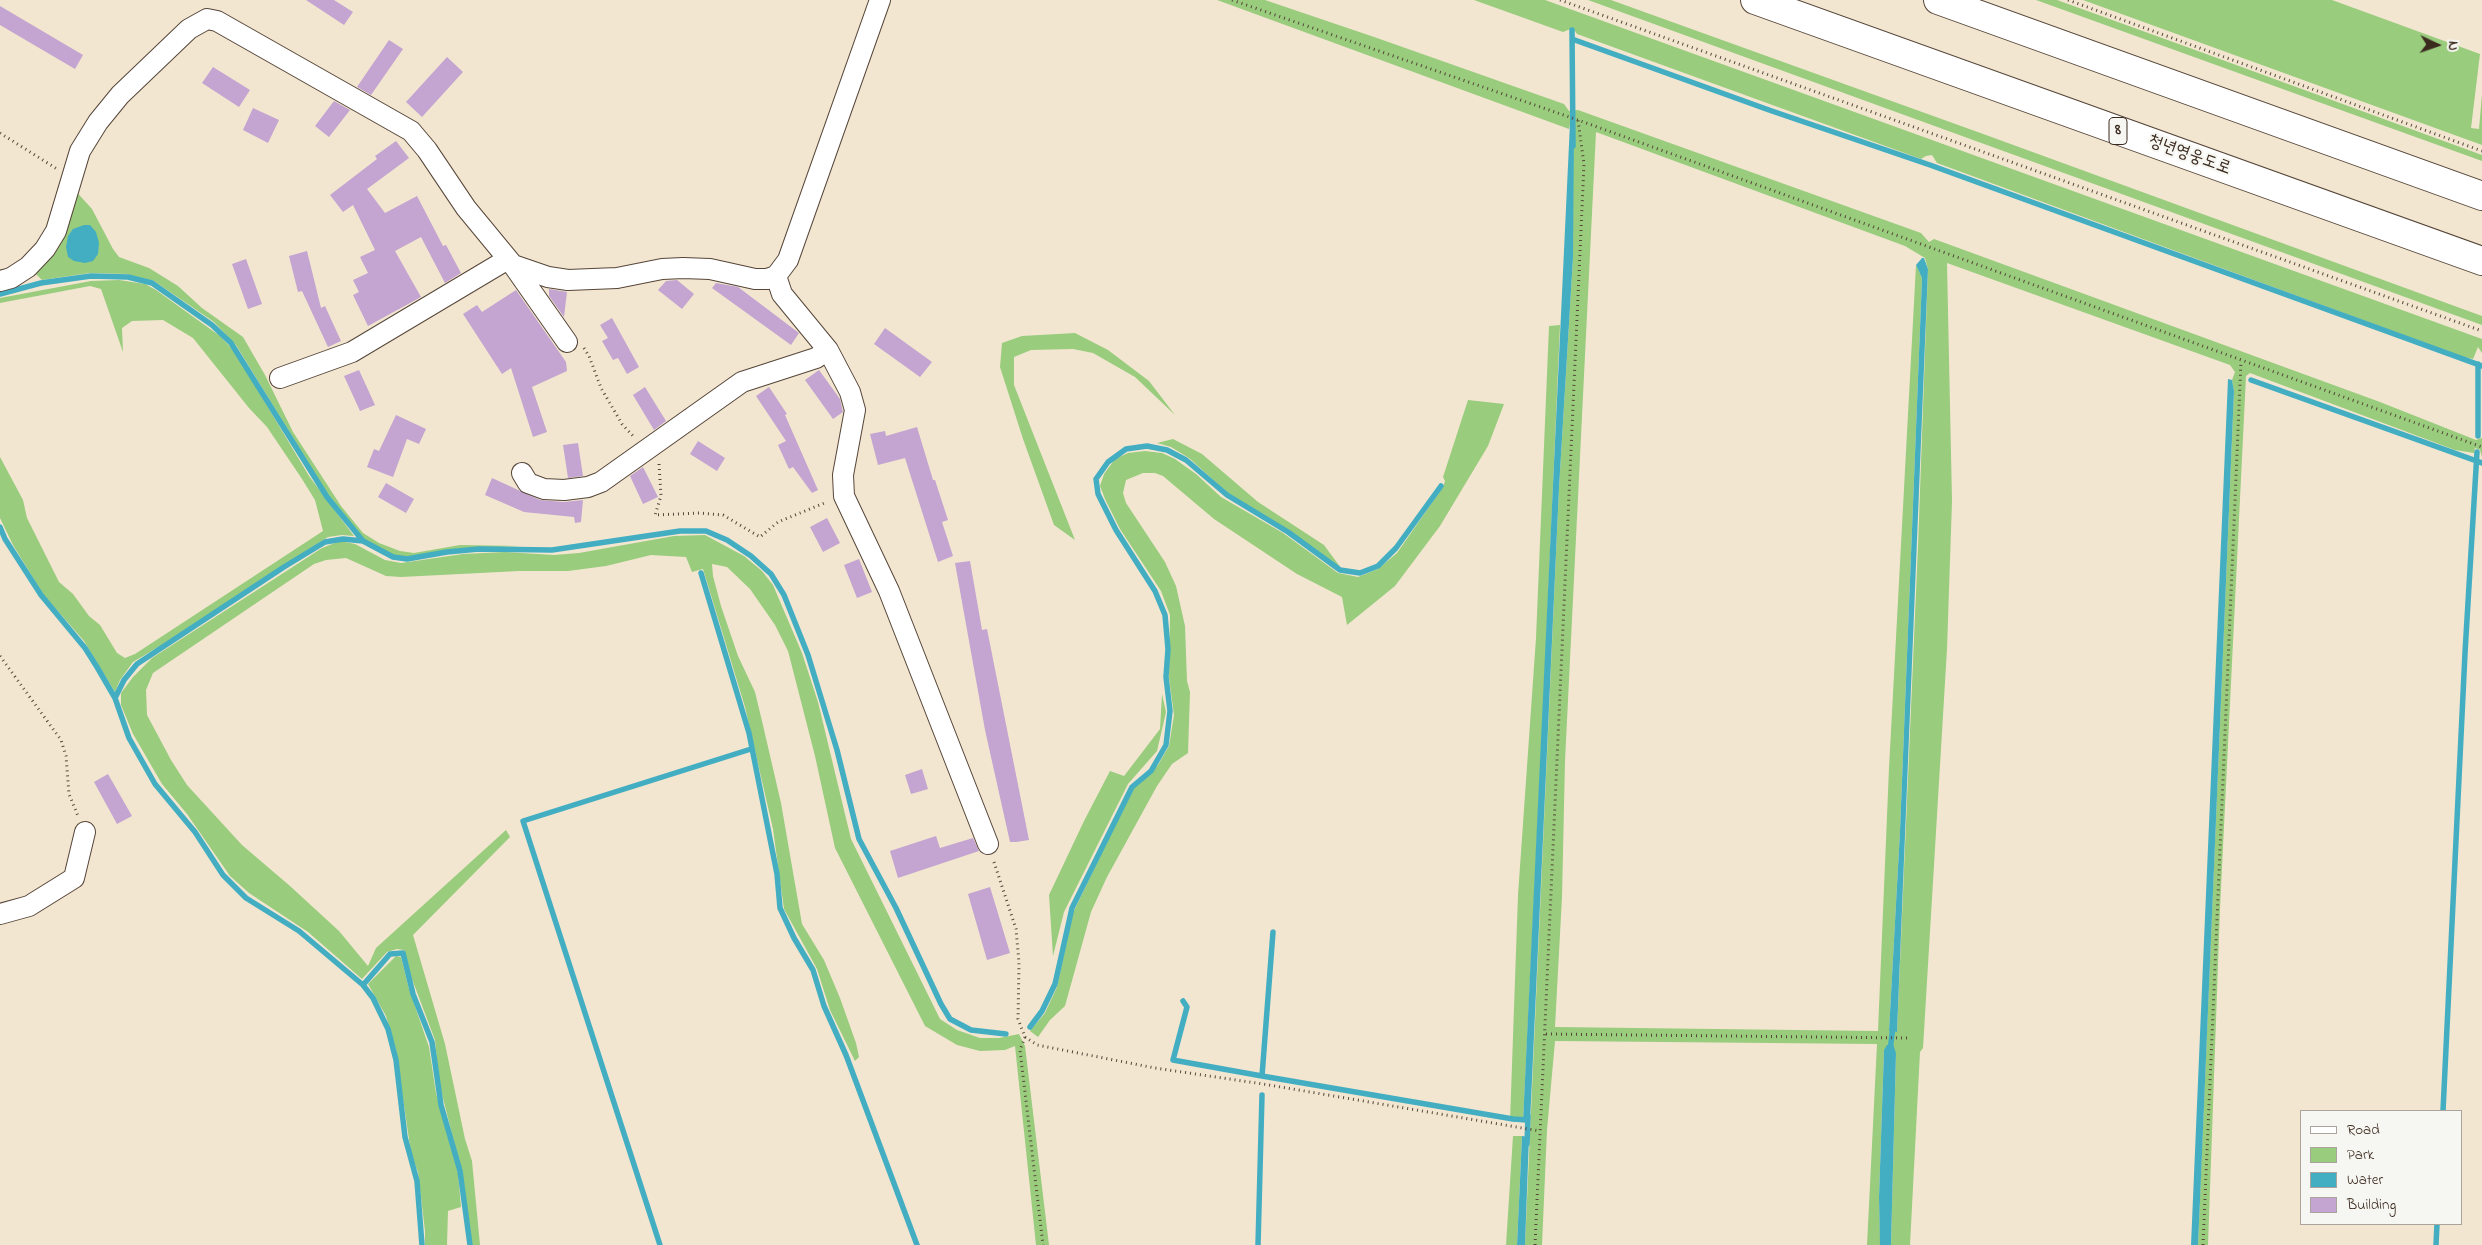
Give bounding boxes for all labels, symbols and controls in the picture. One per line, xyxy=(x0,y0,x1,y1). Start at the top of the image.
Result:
north arrow xyxy=(2412,20,2462,70)
text: N xyxy=(2442,41,2463,51)
road number: 8 xyxy=(2109,118,2127,144)
street label: 청년영웅도로 xyxy=(2144,131,2234,181)
legend xyxy=(2300,1110,2462,1225)
text: Road xyxy=(2347,1119,2380,1141)
text: Park xyxy=(2347,1144,2374,1166)
text: Water xyxy=(2347,1169,2383,1191)
text: Building xyxy=(2347,1194,2396,1216)

